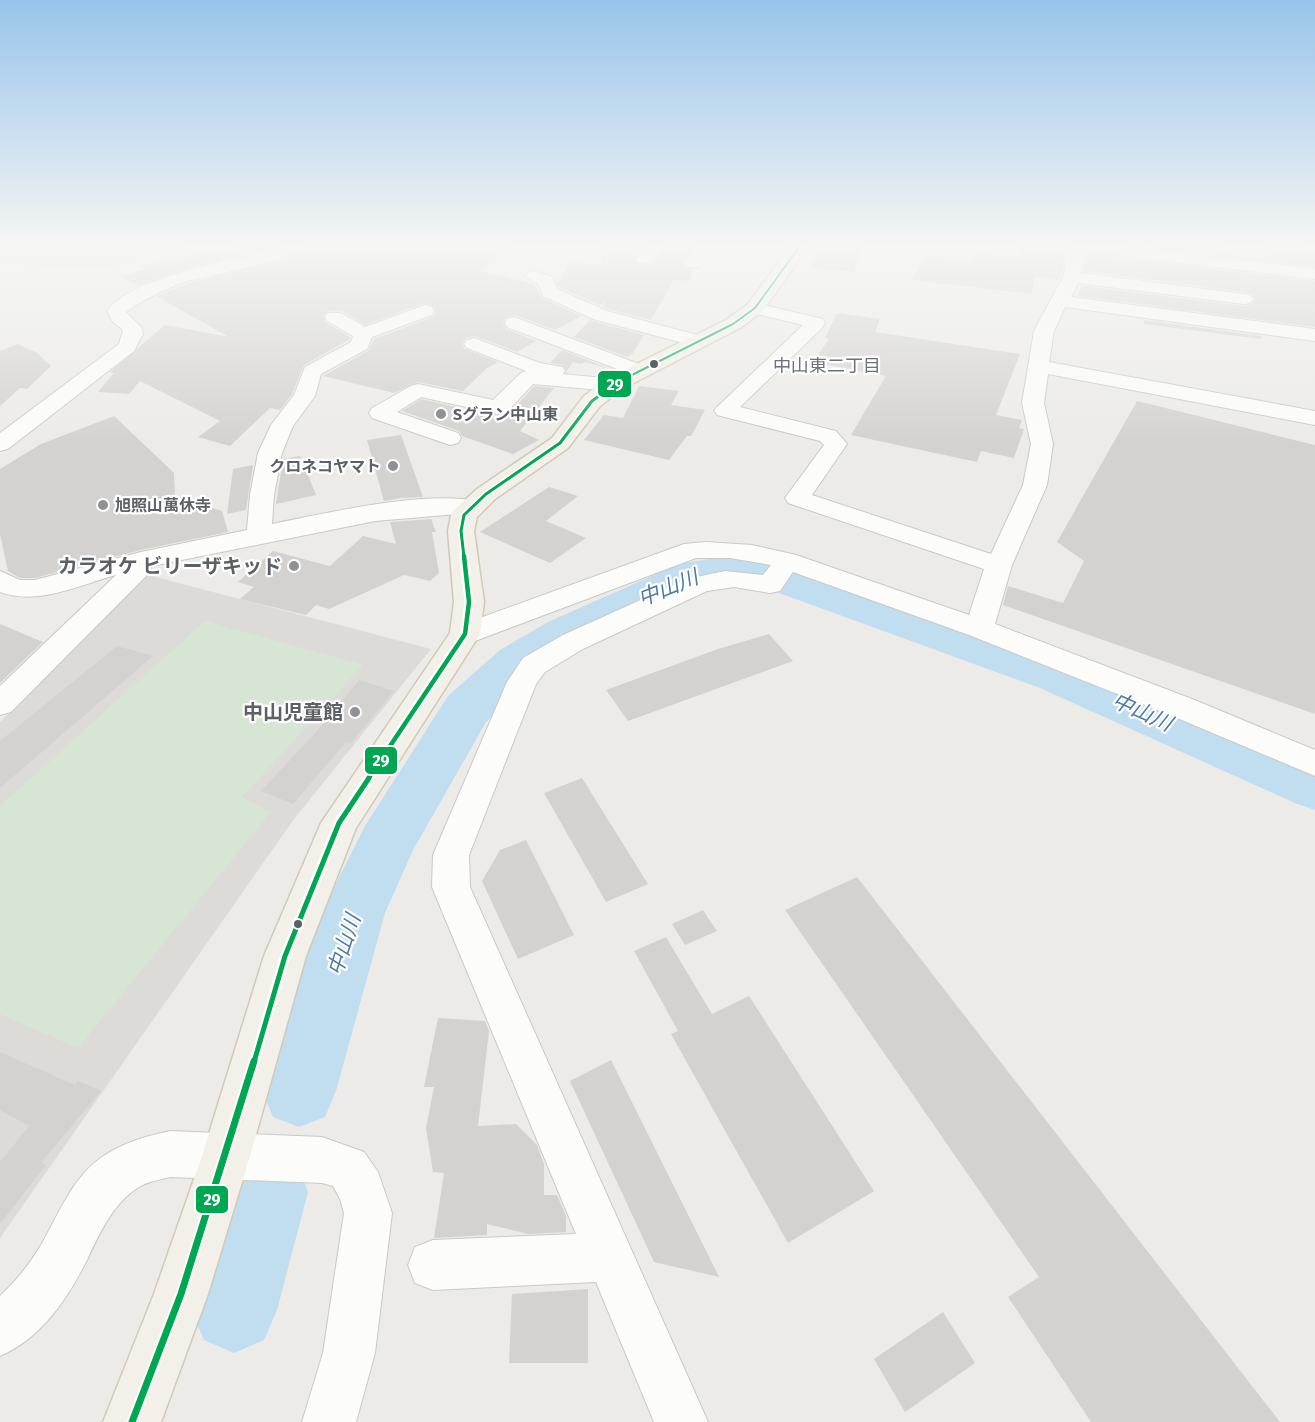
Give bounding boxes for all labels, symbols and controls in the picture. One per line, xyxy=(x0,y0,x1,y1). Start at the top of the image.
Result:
district label: 中山東二丁目 xyxy=(773,355,881,377)
unlabelled marker xyxy=(648,358,660,370)
line badge: 29 xyxy=(597,370,632,398)
text: 29 xyxy=(606,375,624,394)
place label: Sグラン中山東 xyxy=(453,405,558,424)
marker: Sグラン中山東 xyxy=(434,407,448,421)
place label: クロネコヤマト xyxy=(269,457,381,476)
marker: クロネコヤマト xyxy=(386,459,400,473)
place label: 旭照山萬休寺 xyxy=(115,496,211,515)
marker: 旭照山萬休寺 xyxy=(96,498,110,512)
place label: カラオケ ビリーザキッド xyxy=(58,554,282,578)
marker: カラオケ ビリーザキッド xyxy=(287,559,301,573)
water label: 中山川 xyxy=(634,563,704,612)
water label: 中山川 xyxy=(1108,687,1178,738)
place label: 中山児童館 xyxy=(243,700,343,724)
marker: 中山児童館 xyxy=(348,705,362,719)
line badge: 29 xyxy=(364,746,398,775)
text: 29 xyxy=(372,751,390,770)
water label: 中山川 xyxy=(322,909,367,979)
unlabelled marker xyxy=(292,918,304,930)
line badge: 29 xyxy=(195,1185,229,1214)
text: 29 xyxy=(203,1190,221,1209)

